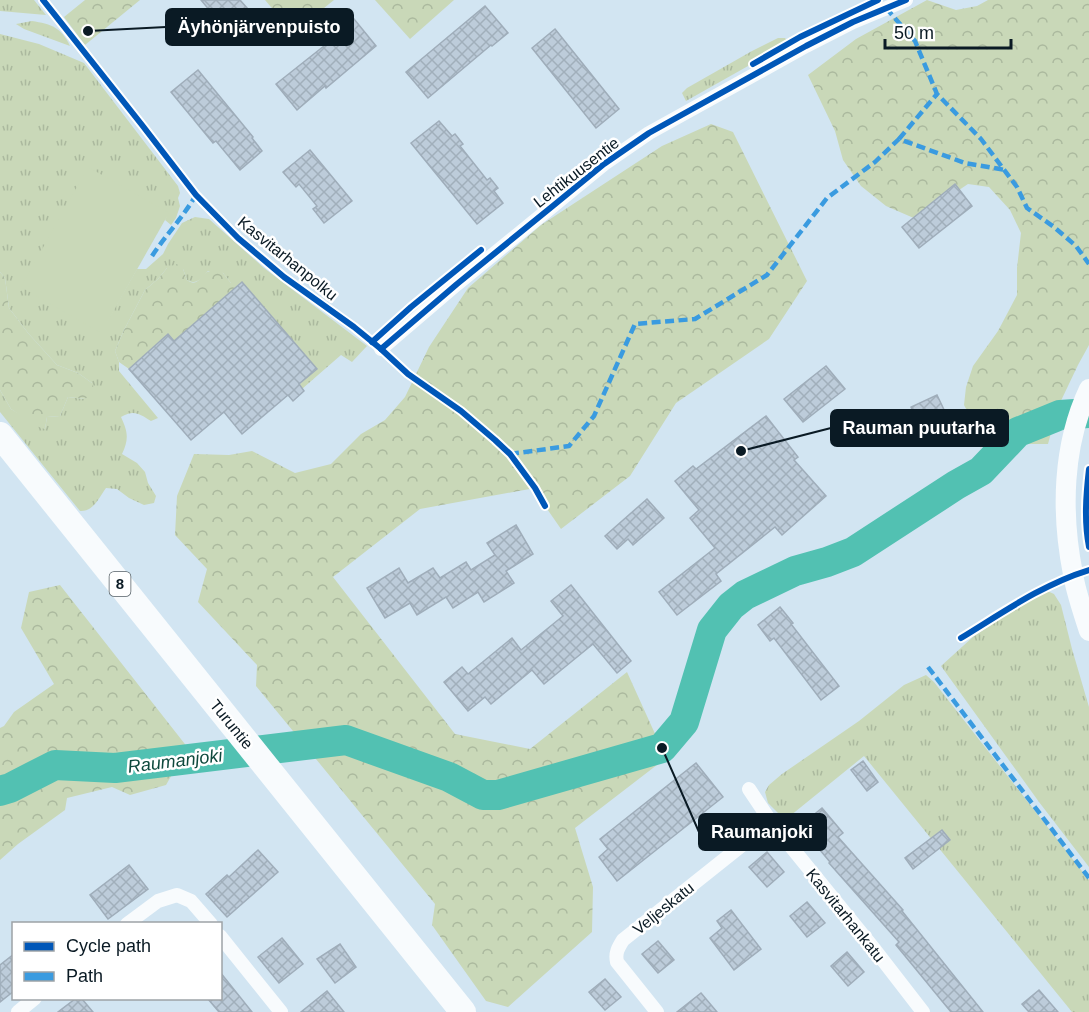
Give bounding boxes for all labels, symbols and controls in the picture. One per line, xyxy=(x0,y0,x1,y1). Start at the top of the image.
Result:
callout: Äyhönjärvenpuisto xyxy=(166,9,353,45)
scale bar xyxy=(885,12,1011,50)
text: Äyhönjärvenpuisto xyxy=(177,17,341,37)
text: 50 m xyxy=(894,23,934,43)
street label: Lehtikuusentie xyxy=(530,134,622,211)
street label: Kasvitarhanpolku xyxy=(235,213,341,304)
callout: Rauman puutarha xyxy=(831,410,1008,446)
text: Rauman puutarha xyxy=(842,418,996,438)
road number: 8 xyxy=(110,572,130,596)
street label: Turuntie xyxy=(207,696,257,752)
water label: Raumanjoki xyxy=(127,745,224,777)
callout: Raumanjoki xyxy=(699,814,826,850)
text: Raumanjoki xyxy=(711,822,813,842)
street label: Kasvitarhankatu xyxy=(803,865,888,965)
street label: Veljeskatu xyxy=(630,879,697,938)
legend xyxy=(12,922,222,1000)
text: Cycle path xyxy=(66,936,151,956)
text: Path xyxy=(66,966,103,986)

